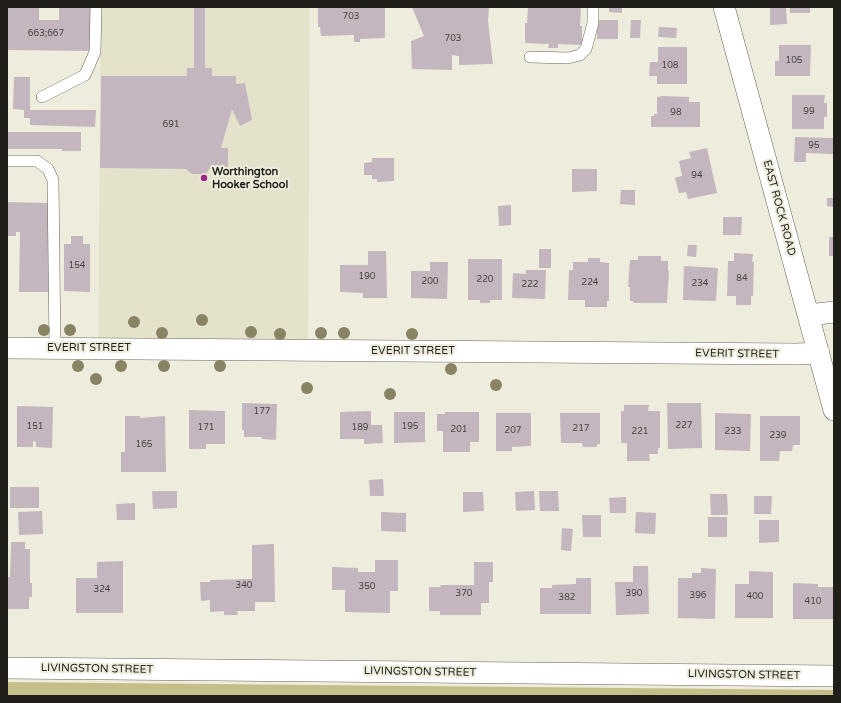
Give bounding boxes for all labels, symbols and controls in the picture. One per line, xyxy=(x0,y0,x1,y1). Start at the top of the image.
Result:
house number: 703 xyxy=(343,12,359,22)
house number: 663;667 xyxy=(28,29,64,39)
house number: 703 xyxy=(445,34,461,44)
house number: 105 xyxy=(786,56,802,66)
house number: 108 xyxy=(662,61,678,71)
house number: 99 xyxy=(803,107,815,117)
house number: 98 xyxy=(670,108,682,118)
house number: 691 xyxy=(163,120,179,130)
house number: 95 xyxy=(808,141,820,151)
street label: EAST ROCK ROAD xyxy=(760,159,798,257)
place label: Worthington Hooker School xyxy=(212,165,288,191)
house number: 94 xyxy=(691,171,703,181)
marker: Worthington Hooker School xyxy=(199,173,209,183)
house number: 154 xyxy=(69,261,85,271)
house number: 190 xyxy=(359,272,375,282)
house number: 84 xyxy=(736,274,748,284)
house number: 220 xyxy=(477,275,493,285)
house number: 200 xyxy=(422,277,438,287)
house number: 224 xyxy=(582,278,598,288)
house number: 234 xyxy=(692,279,708,289)
house number: 222 xyxy=(522,280,538,290)
street label: EVERIT STREET xyxy=(47,341,131,355)
street label: EVERIT STREET xyxy=(371,344,455,358)
street label: EVERIT STREET xyxy=(695,347,779,361)
house number: 177 xyxy=(254,407,270,417)
house number: 227 xyxy=(676,421,692,431)
house number: 151 xyxy=(27,422,43,432)
house number: 195 xyxy=(402,422,418,432)
house number: 171 xyxy=(198,423,214,433)
house number: 189 xyxy=(352,423,368,433)
house number: 217 xyxy=(573,424,589,434)
house number: 201 xyxy=(451,425,467,435)
house number: 207 xyxy=(505,426,521,436)
house number: 221 xyxy=(632,427,648,437)
house number: 233 xyxy=(725,427,741,437)
house number: 239 xyxy=(770,431,786,441)
house number: 165 xyxy=(136,440,152,450)
house number: 340 xyxy=(236,581,252,591)
house number: 350 xyxy=(359,582,375,592)
house number: 324 xyxy=(94,585,110,595)
house number: 370 xyxy=(456,589,472,599)
house number: 390 xyxy=(626,589,642,599)
house number: 396 xyxy=(690,591,706,601)
house number: 400 xyxy=(747,592,763,602)
house number: 382 xyxy=(559,593,575,603)
house number: 410 xyxy=(805,597,821,607)
street label: LIVINGSTON STREET xyxy=(41,661,153,677)
street label: LIVINGSTON STREET xyxy=(364,664,476,680)
street label: LIVINGSTON STREET xyxy=(688,667,800,683)

